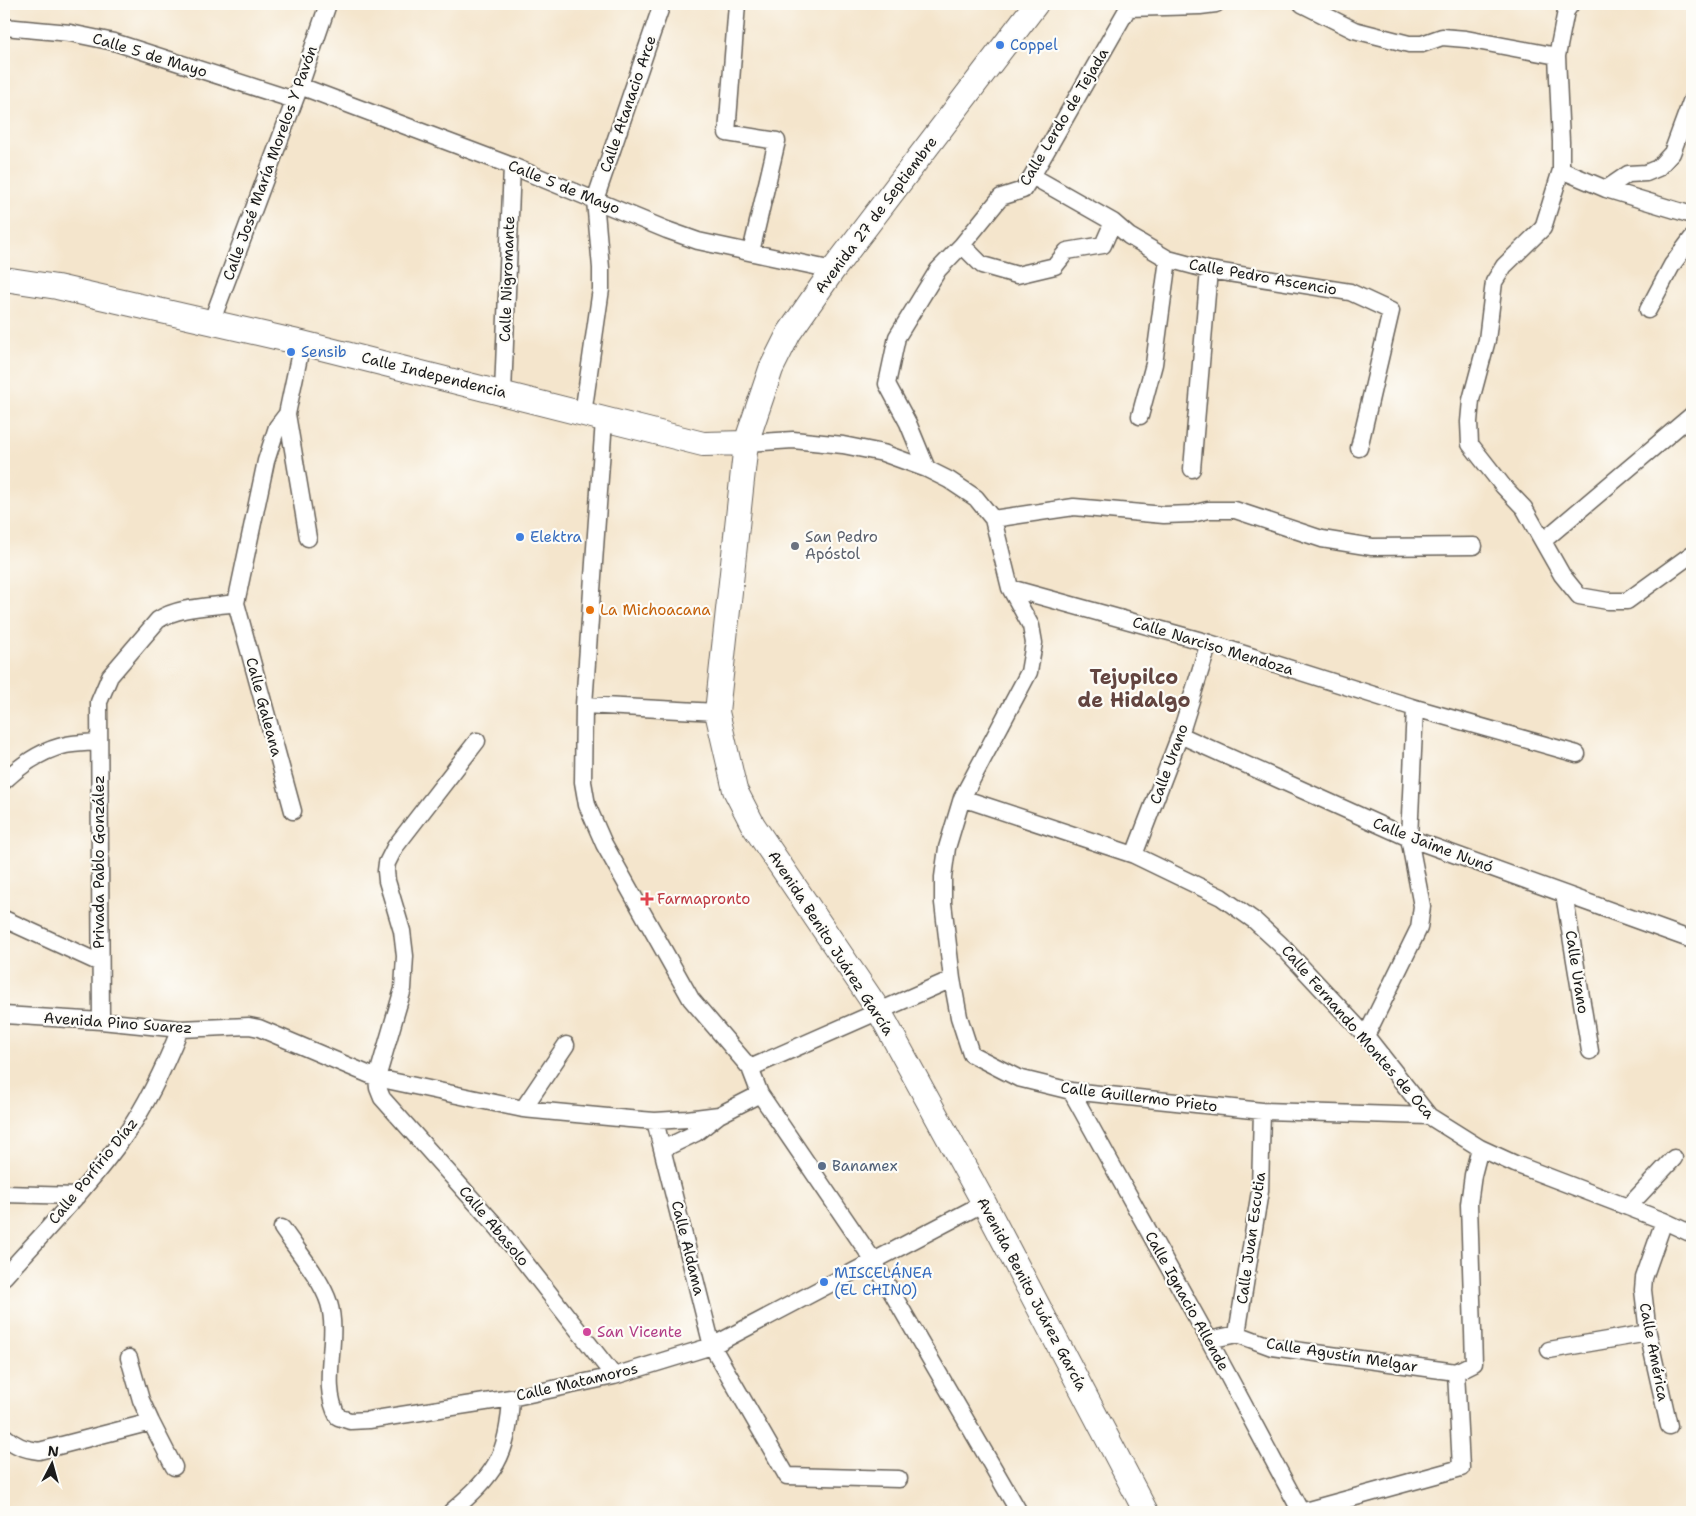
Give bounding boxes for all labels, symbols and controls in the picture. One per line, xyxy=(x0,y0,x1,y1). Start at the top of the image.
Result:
street label: Calle 5 de Mayo xyxy=(90,28,210,82)
street label: Calle Atanacio Arce xyxy=(595,33,661,175)
place label: Coppel xyxy=(1010,35,1058,55)
marker: Coppel xyxy=(994,39,1006,51)
street label: Calle José María Morelos Y Pavón xyxy=(218,43,322,283)
street label: Calle Lerdo de Tejada xyxy=(1015,44,1113,190)
street label: Avenida 27 de Septiembre xyxy=(810,132,942,298)
street label: Calle 5 de Mayo xyxy=(505,155,623,219)
street label: Calle Nigromante xyxy=(495,215,519,343)
street label: Calle Pedro Ascencio xyxy=(1187,254,1339,300)
place label: Sensib xyxy=(301,342,347,362)
marker: Sensib xyxy=(285,346,297,358)
street label: Calle Independencia xyxy=(359,347,509,403)
place label: Elektra xyxy=(530,527,583,547)
place label: San Pedro Apóstol xyxy=(805,527,878,564)
marker: Elektra xyxy=(514,531,526,543)
marker: San Pedro Apóstol xyxy=(789,540,801,552)
place label: La Michoacana xyxy=(600,600,711,620)
marker: La Michoacana xyxy=(584,604,596,616)
street label: Calle Narciso Mendoza xyxy=(1130,612,1297,680)
street label: Calle Galeana xyxy=(241,655,287,759)
district label: Tejupilco de Hidalgo xyxy=(1078,664,1190,713)
street label: Calle Urano xyxy=(1145,721,1193,807)
street label: Privada Pablo González xyxy=(89,775,109,949)
street label: Calle Jaime Nunó xyxy=(1370,813,1496,877)
street label: Avenida Benito Juárez García xyxy=(764,847,899,1040)
place label: Farmapronto xyxy=(657,889,750,909)
marker: Farmapronto xyxy=(641,893,653,905)
street label: Calle Urano xyxy=(1561,929,1593,1015)
street label: Calle Fernando Montes de Oca xyxy=(1277,941,1439,1124)
street label: Avenida Pino Suarez xyxy=(43,1008,193,1038)
street label: Calle Guillermo Prieto xyxy=(1059,1077,1219,1117)
street label: Calle Porfirio Díaz xyxy=(44,1114,142,1228)
place label: Banamex xyxy=(832,1156,898,1176)
marker: Banamex xyxy=(816,1160,828,1172)
street label: Calle Juan Escutia xyxy=(1232,1170,1270,1305)
street label: Calle Abasolo xyxy=(454,1182,534,1270)
street label: Avenida Benito Juárez García xyxy=(972,1194,1092,1395)
street label: Calle Aldama xyxy=(667,1199,710,1298)
street label: Calle Ignacio Allende xyxy=(1140,1228,1234,1374)
place label: MISCELÁNEA (EL CHINO) xyxy=(834,1262,933,1300)
marker: MISCELÁNEA (EL CHINO) xyxy=(818,1276,830,1288)
street label: Calle América xyxy=(1635,1301,1673,1404)
place label: San Vicente xyxy=(597,1322,682,1342)
marker: San Vicente xyxy=(581,1326,593,1338)
street label: Calle Agustín Melgar xyxy=(1265,1333,1419,1377)
street label: Calle Matamoros xyxy=(514,1358,640,1406)
north arrow xyxy=(28,1438,78,1488)
text: N xyxy=(47,1442,60,1461)

